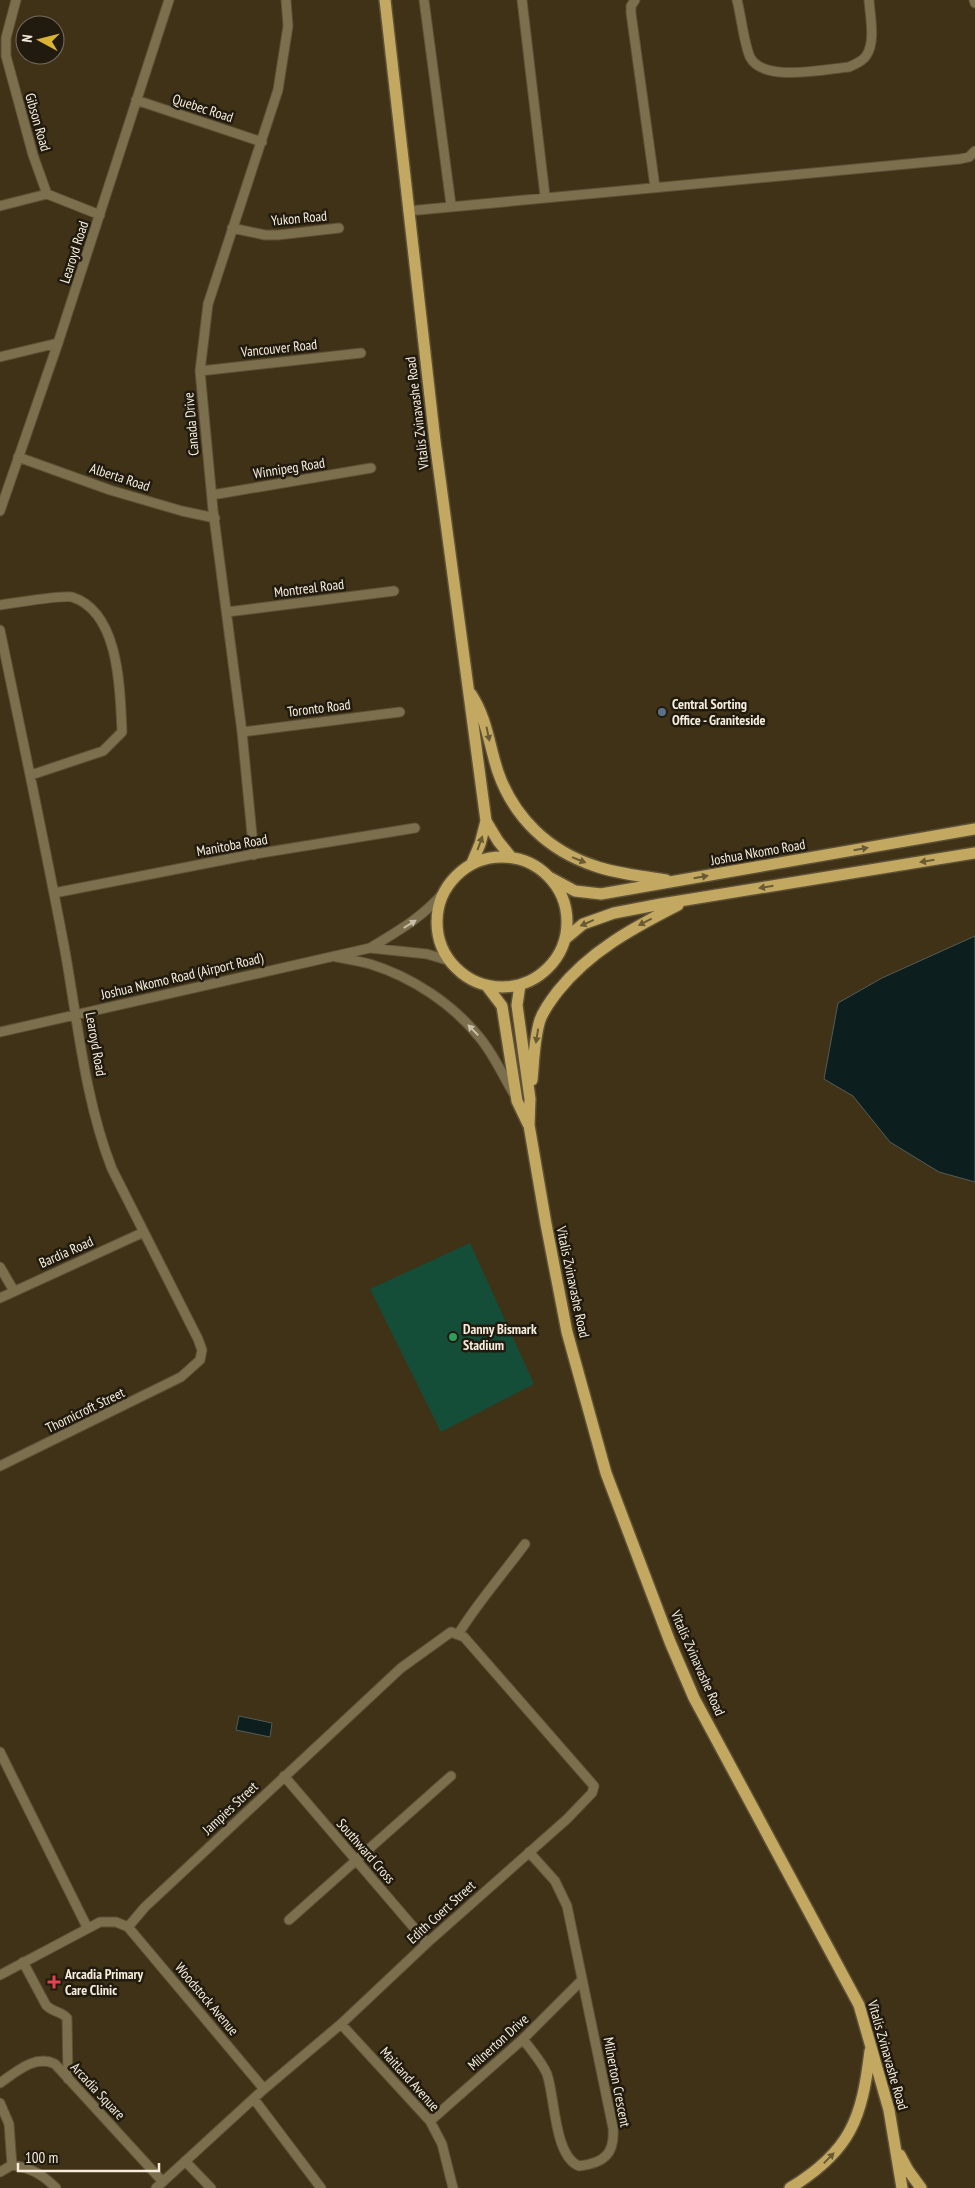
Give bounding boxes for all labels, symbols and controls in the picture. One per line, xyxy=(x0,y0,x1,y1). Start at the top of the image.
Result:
north arrow xyxy=(15,15,65,65)
text: N xyxy=(18,34,36,43)
street label: Quebec Road xyxy=(170,90,236,126)
street label: Gibson Road xyxy=(21,91,55,153)
street label: Yukon Road xyxy=(270,207,328,229)
street label: Learoyd Road xyxy=(55,219,93,285)
street label: Vancouver Road xyxy=(239,335,318,361)
street label: Vitalis Zvinavashe Road xyxy=(401,356,433,471)
street label: Canada Drive xyxy=(179,391,203,456)
street label: Winnipeg Road xyxy=(252,453,326,483)
street label: Alberta Road xyxy=(88,459,152,495)
street label: Montreal Road xyxy=(273,575,345,601)
street label: Toronto Road xyxy=(286,695,352,721)
place label: Central Sorting Office - Graniteside xyxy=(672,695,766,729)
marker: Central Sorting Office - Graniteside xyxy=(656,706,668,718)
one-way arrow xyxy=(484,727,492,742)
street label: Manitoba Road xyxy=(195,830,269,860)
one-way arrow xyxy=(476,835,484,850)
street label: Joshua Nkomo Road xyxy=(708,835,807,869)
one-way arrow xyxy=(854,844,870,852)
one-way arrow xyxy=(572,856,587,864)
one-way arrow xyxy=(919,858,935,866)
one-way arrow xyxy=(694,872,710,880)
one-way arrow xyxy=(758,883,774,891)
one-way arrow xyxy=(637,918,652,926)
one-way arrow xyxy=(403,919,416,928)
one-way arrow xyxy=(580,919,595,927)
street label: Joshua Nkomo Road (Airport Road) xyxy=(98,948,266,1004)
street label: Learoyd Road xyxy=(82,1011,110,1077)
one-way arrow xyxy=(467,1025,479,1037)
one-way arrow xyxy=(533,1029,541,1045)
street label: Vitalis Zvinavashe Road xyxy=(552,1224,594,1339)
street label: Bardia Road xyxy=(36,1232,96,1272)
place label: Danny Bismark Stadium xyxy=(463,1320,537,1354)
marker: Danny Bismark Stadium xyxy=(447,1331,459,1343)
street label: Thornicroft Street xyxy=(43,1383,127,1437)
street label: Vitalis Zvinavashe Road xyxy=(666,1607,729,1718)
street label: Jampies Street xyxy=(198,1778,262,1839)
street label: Southward Cross xyxy=(333,1815,399,1887)
street label: Edith Coert Street xyxy=(403,1876,479,1947)
street label: Woodstock Avenue xyxy=(171,1959,243,2039)
place label: Arcadia Primary Care Clinic xyxy=(64,1965,144,1999)
marker: Arcadia Primary Care Clinic xyxy=(47,1975,61,1989)
street label: Vitalis Zvinavashe Road xyxy=(863,1997,912,2112)
street label: Milnerton Drive xyxy=(464,2010,532,2074)
street label: Milnerton Crescent xyxy=(599,2035,635,2129)
street label: Maitland Avenue xyxy=(376,2043,444,2115)
street label: Arcadia Square xyxy=(67,2059,129,2124)
scale bar xyxy=(18,2140,159,2172)
text: 100 m xyxy=(25,2148,58,2167)
one-way arrow xyxy=(823,2152,835,2164)

